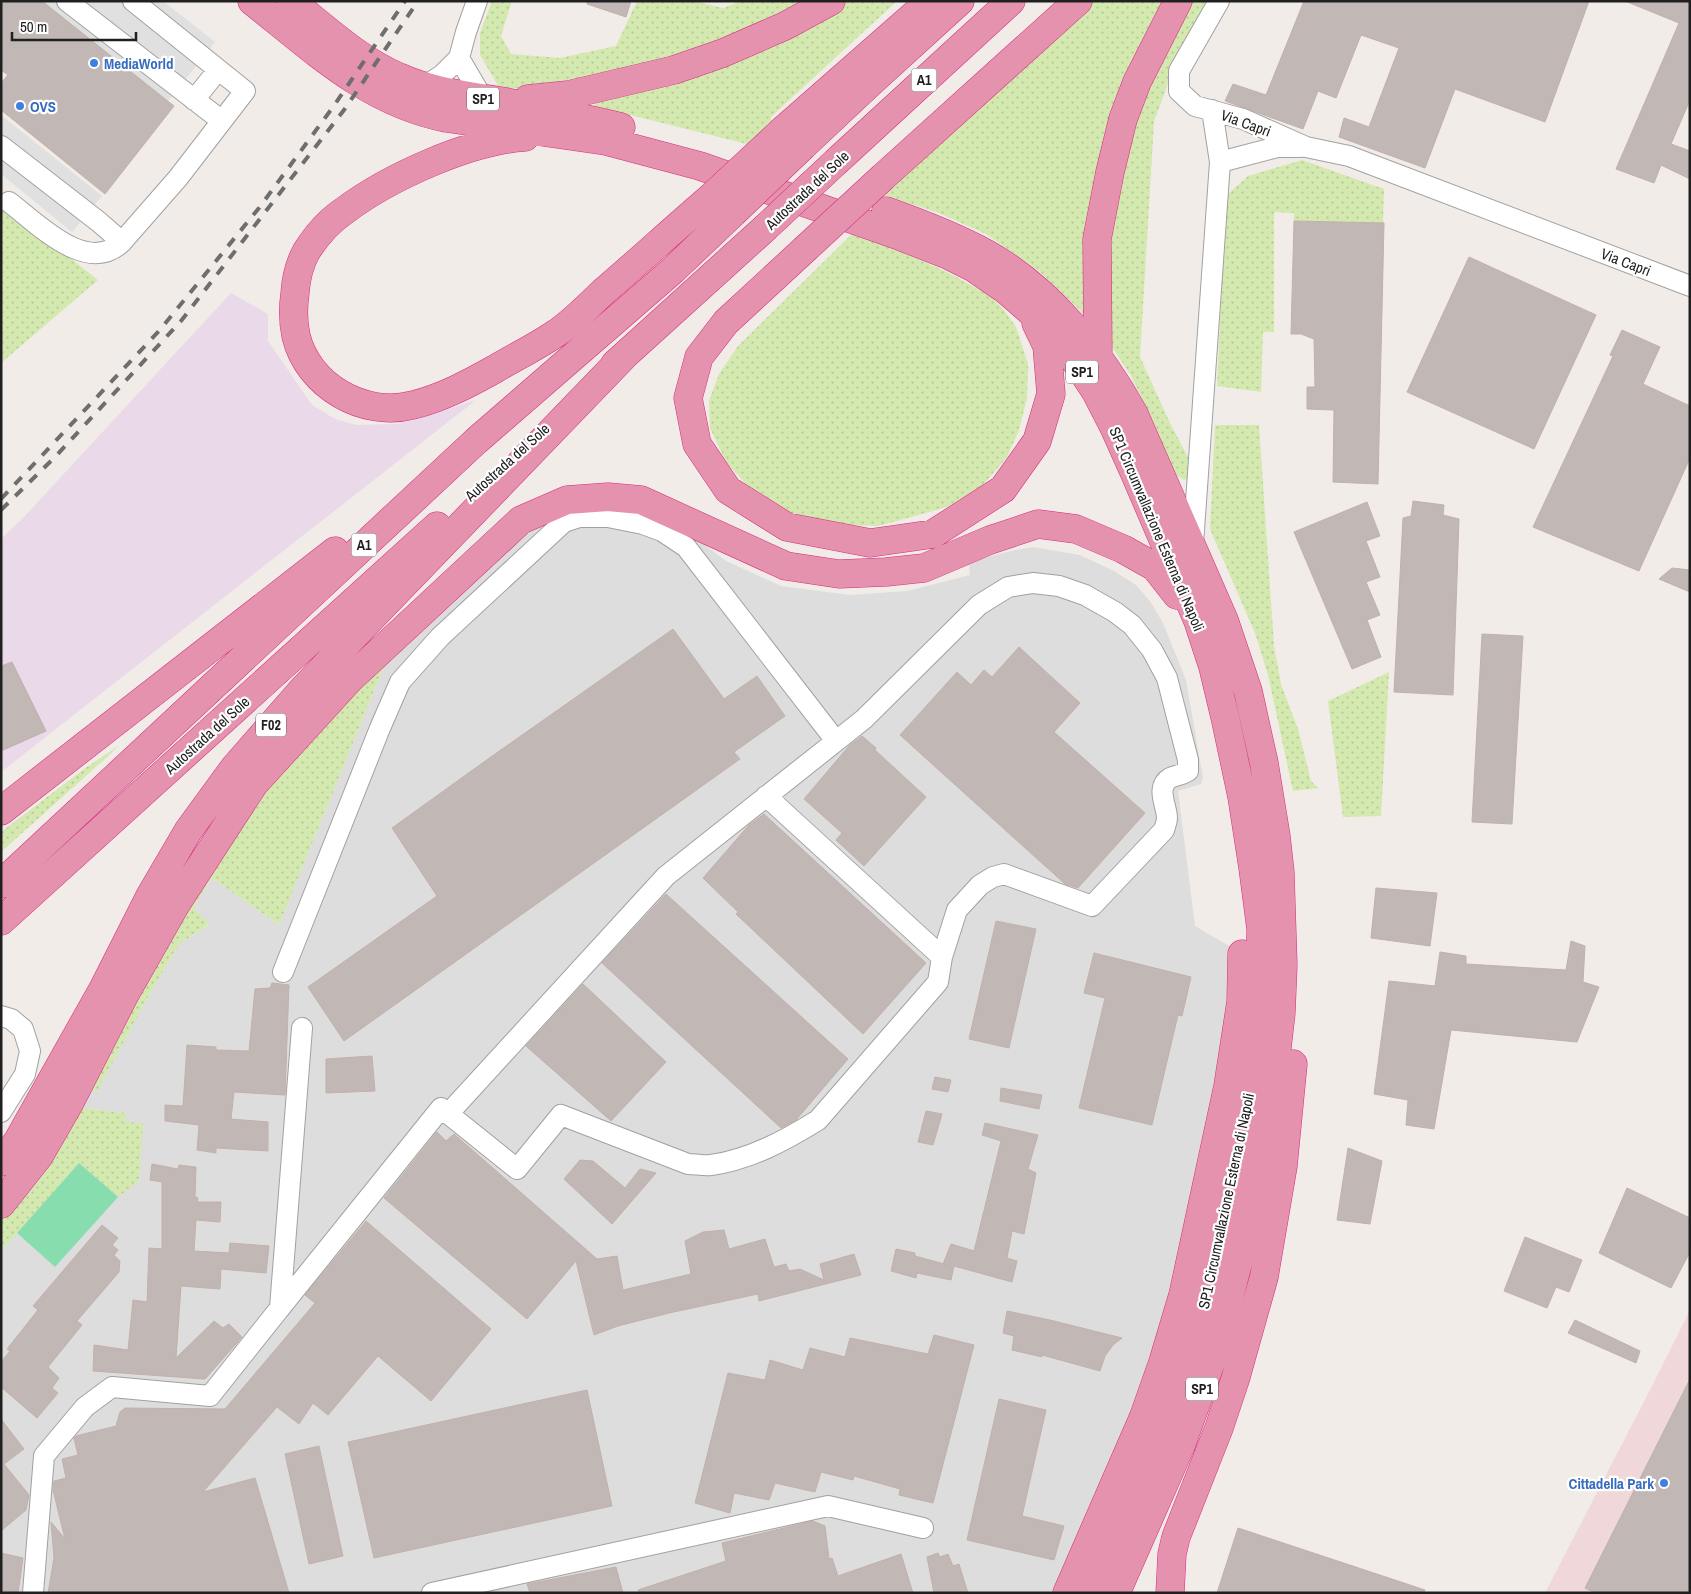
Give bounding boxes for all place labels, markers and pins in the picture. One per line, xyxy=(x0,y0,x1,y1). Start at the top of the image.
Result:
place label: MediaWorld xyxy=(104,53,174,74)
marker: MediaWorld xyxy=(88,57,100,69)
place label: OVS xyxy=(30,96,56,117)
marker: OVS xyxy=(14,100,26,112)
place label: Cittadella Park xyxy=(1569,1473,1654,1494)
marker: Cittadella Park xyxy=(1658,1477,1670,1489)

